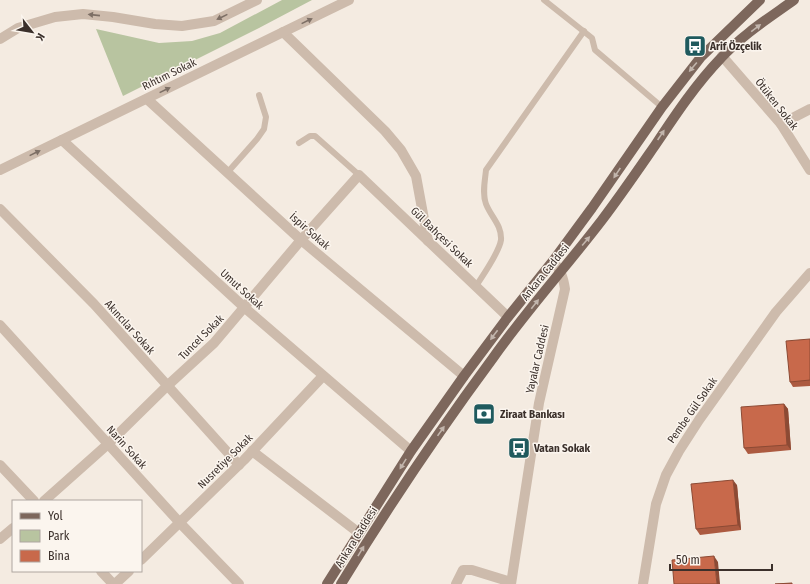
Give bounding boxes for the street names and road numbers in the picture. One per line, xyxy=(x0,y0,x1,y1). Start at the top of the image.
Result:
street label: Rıhtım Sokak xyxy=(140,55,199,93)
street label: Ötüken Sokak xyxy=(752,76,801,133)
street label: Gül Bahçesi Sokak xyxy=(408,204,476,271)
street label: İspir Sokak xyxy=(287,210,334,253)
street label: Ankara Caddesi xyxy=(519,241,572,303)
street label: Umut Sokak xyxy=(217,267,267,313)
street label: Akıncılar Sokak xyxy=(102,298,158,358)
street label: Tuncel Sokak xyxy=(176,312,227,363)
street label: Yayalar Caddesi xyxy=(523,323,552,395)
street label: Pembe Gül Sokak xyxy=(665,374,720,446)
street label: Narin Sokak xyxy=(104,423,150,472)
street label: Nusretiye Sokak xyxy=(195,431,256,491)
street label: Ankara Caddesi xyxy=(333,504,380,570)

